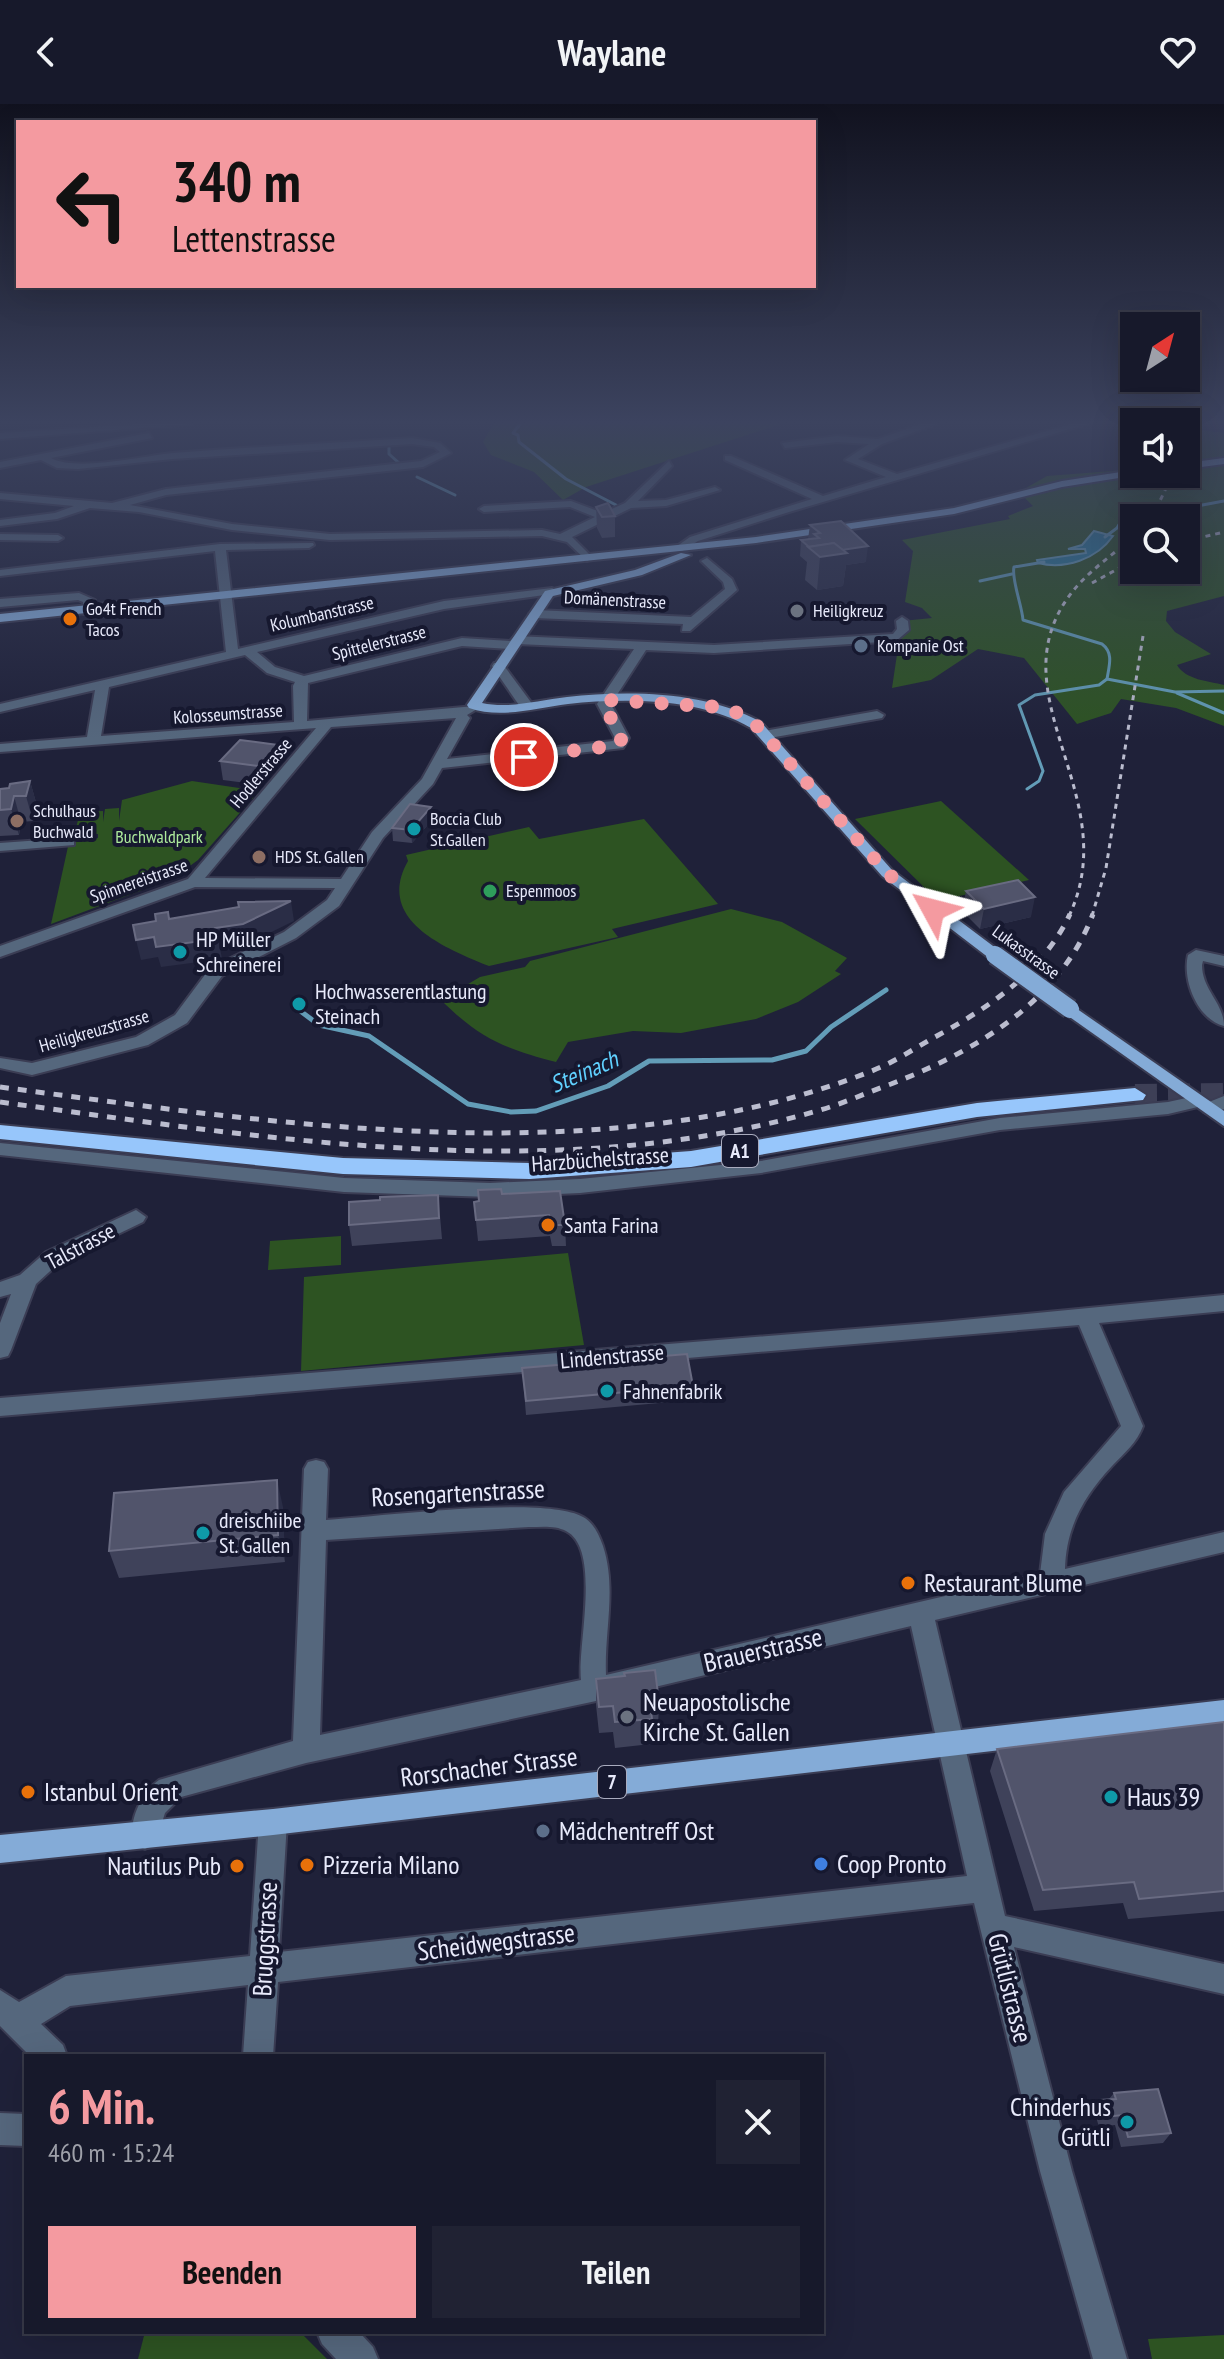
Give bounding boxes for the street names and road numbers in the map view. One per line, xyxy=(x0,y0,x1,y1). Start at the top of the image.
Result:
street label: Domänenstrasse xyxy=(563,585,667,614)
street label: Kolumbanstrasse xyxy=(268,590,376,637)
street label: Spittelerstrasse xyxy=(330,620,428,665)
street label: Kolosseumstrasse xyxy=(172,698,284,729)
street label: Hodlerstrasse xyxy=(225,733,297,812)
street label: Spinnereistrasse xyxy=(87,853,191,908)
street label: Lukasstrasse xyxy=(988,919,1065,984)
street label: Heiligkreuzstrasse xyxy=(36,1004,151,1057)
road number: A1 xyxy=(722,1135,758,1167)
street label: Harzbüchelstrasse xyxy=(530,1140,670,1178)
street label: Talstrasse xyxy=(41,1216,119,1276)
street label: Lindenstrasse xyxy=(559,1338,665,1374)
street label: Rosengartenstrasse xyxy=(370,1471,546,1514)
street label: Brauerstrasse xyxy=(700,1620,825,1679)
street label: Rorschacher Strasse xyxy=(399,1739,579,1794)
road number: 7 xyxy=(598,1766,626,1798)
street label: Bruggstrasse xyxy=(245,1881,284,1997)
street label: Scheidwegstrasse xyxy=(415,1915,576,1968)
street label: Grütlistrasse xyxy=(981,1930,1040,2046)

